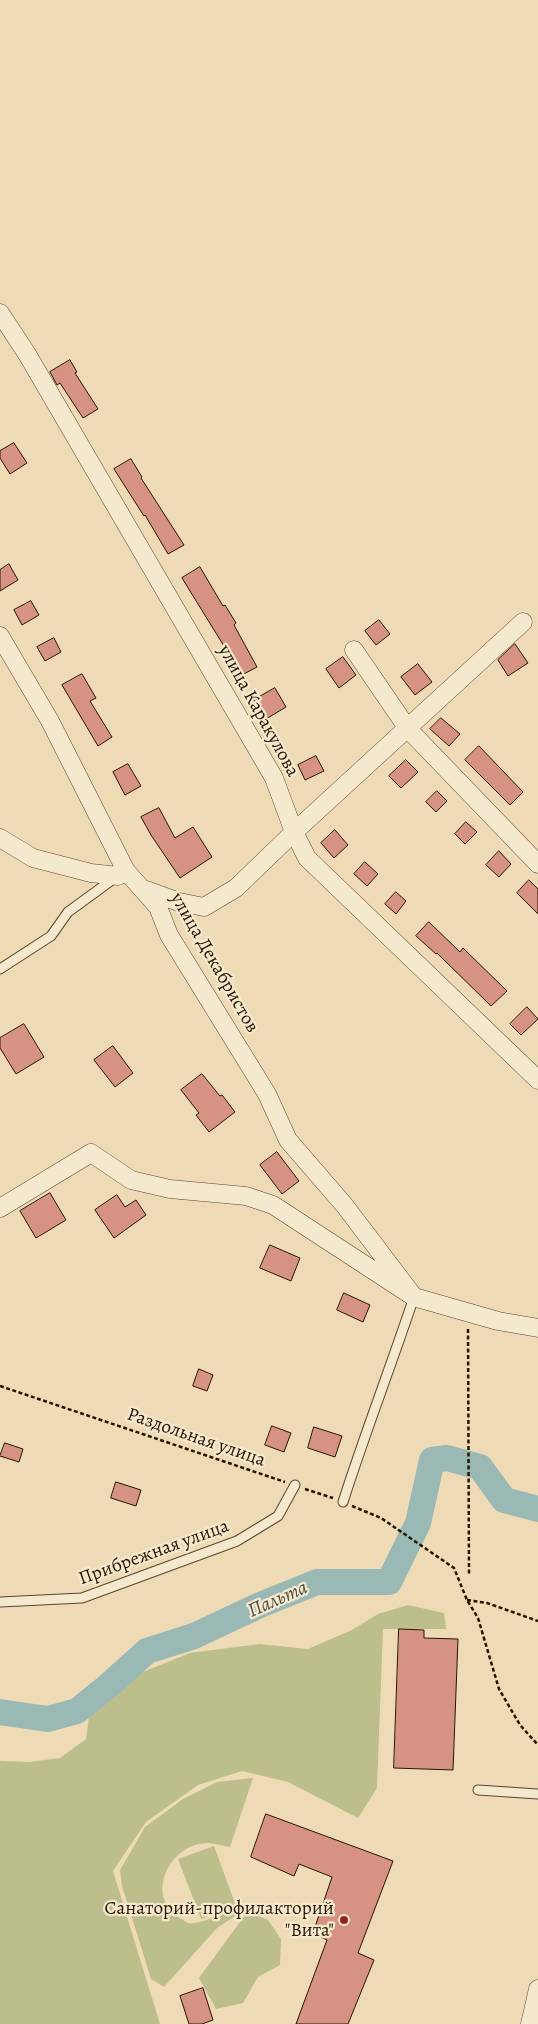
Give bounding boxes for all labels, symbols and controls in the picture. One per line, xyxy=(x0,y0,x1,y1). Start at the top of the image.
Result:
street label: улица Каракулова xyxy=(212,641,304,781)
street label: улица Декабристов xyxy=(165,889,263,1037)
street label: Раздольная улица xyxy=(124,1404,268,1472)
street label: Прибрежная улица xyxy=(76,1515,232,1591)
water label: Пальта xyxy=(244,1576,312,1624)
place label: Санаторий-профилакторий "Вита" xyxy=(105,1898,334,1942)
marker: Санаторий-профилакторий "Вита" xyxy=(338,1914,350,1926)

